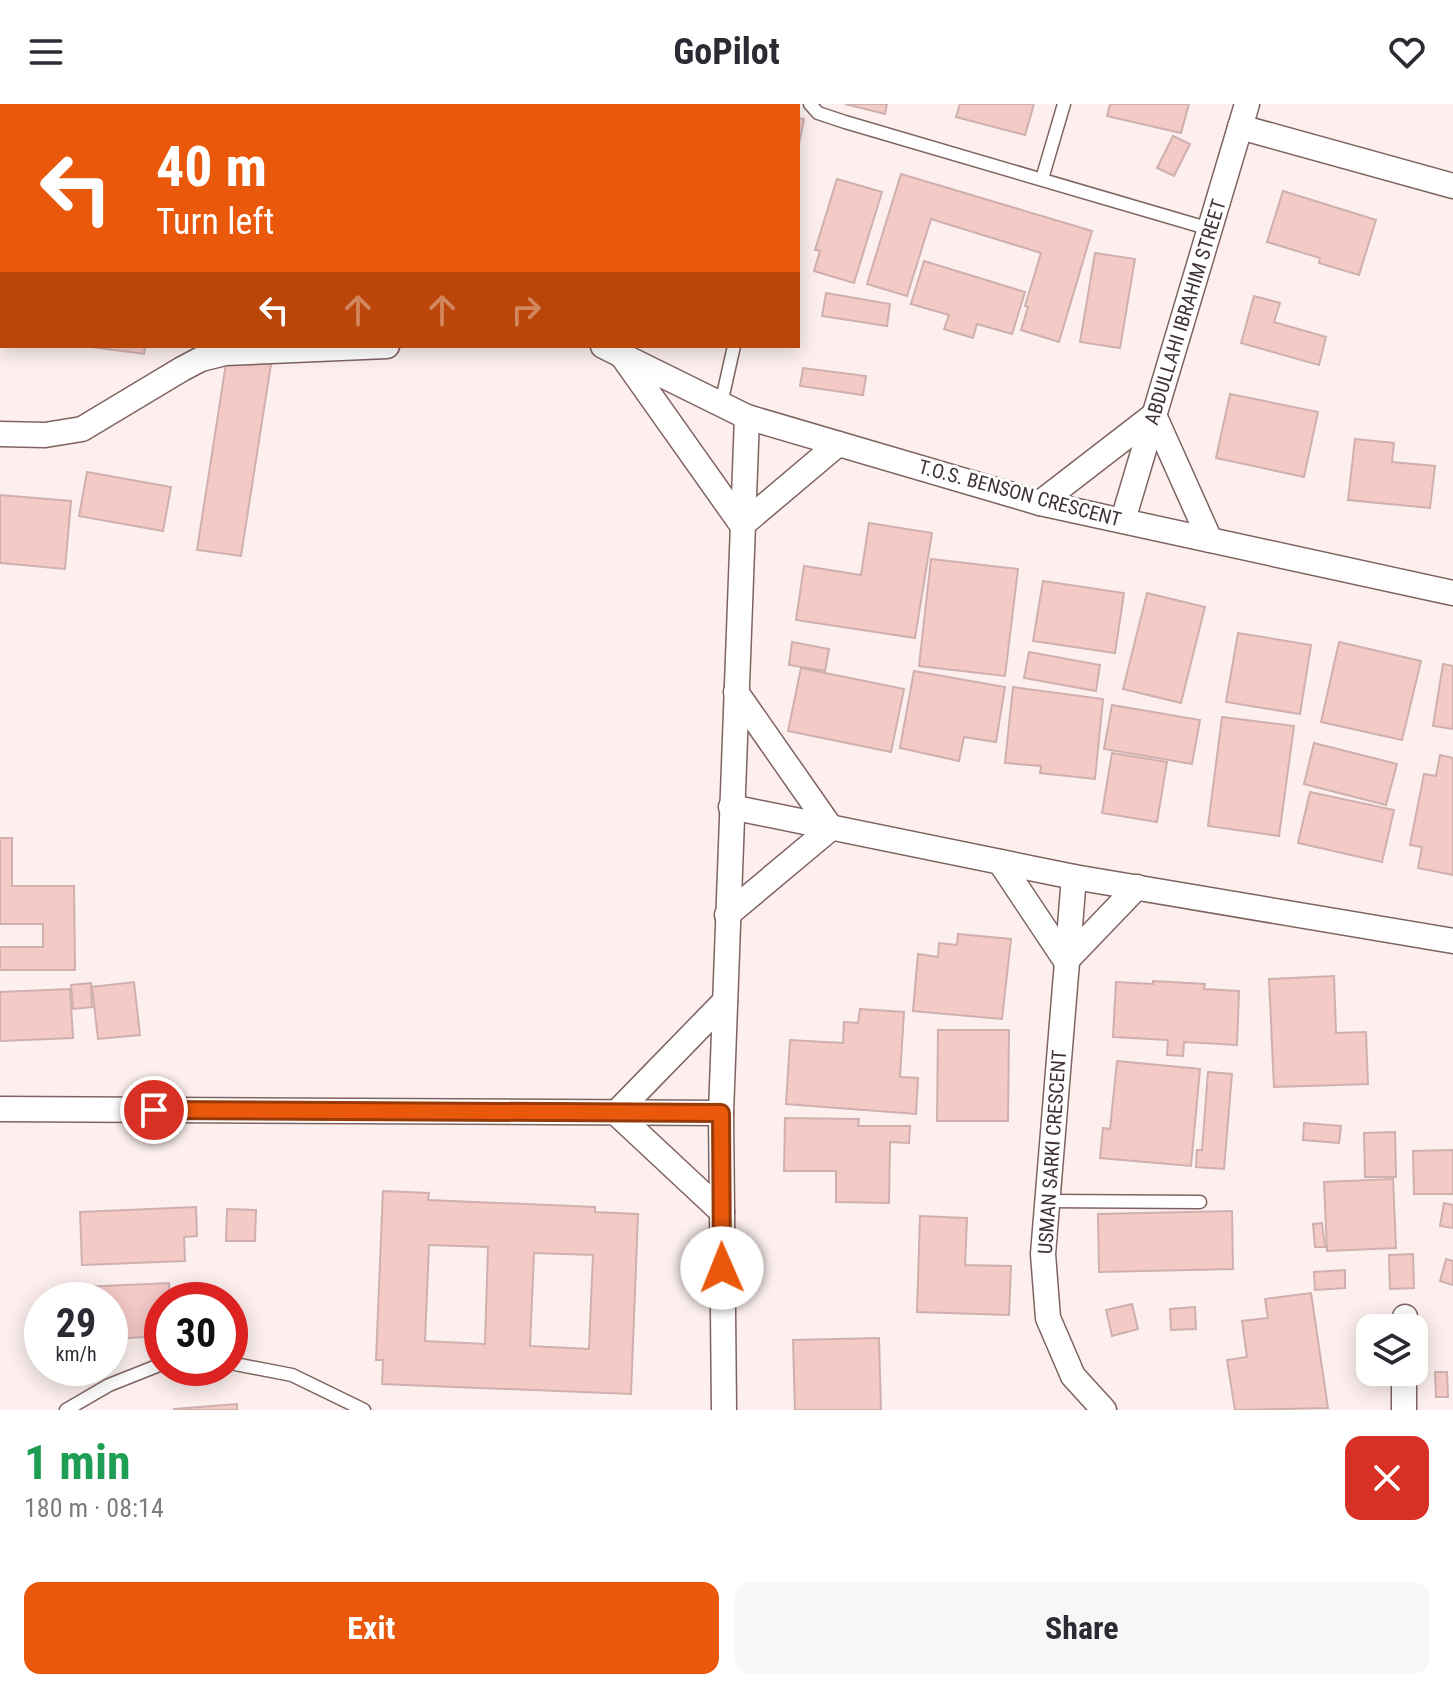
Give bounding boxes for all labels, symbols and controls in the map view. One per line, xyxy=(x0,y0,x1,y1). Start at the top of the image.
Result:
icon: menu xyxy=(24,30,68,74)
icon: heart xyxy=(1385,30,1429,74)
text: GoPilot xyxy=(673,31,780,73)
text: 40 m xyxy=(156,134,267,200)
icon: left xyxy=(24,136,128,240)
street label: ABDULLAHI IBRAHIM STREET xyxy=(1139,196,1231,428)
text: Turn left xyxy=(156,201,274,243)
icon: left xyxy=(252,288,296,332)
icon: ahead xyxy=(336,288,380,332)
icon: ahead xyxy=(420,288,464,332)
icon: right xyxy=(504,288,548,332)
street label: T.O.S. BENSON CRESCENT xyxy=(916,454,1124,532)
street label: USMAN SARKI CRESCENT xyxy=(1033,1049,1071,1255)
pin xyxy=(120,1076,188,1144)
icon: arrive xyxy=(132,1088,176,1132)
position arrow xyxy=(680,1226,764,1310)
speed limit sign: 30 xyxy=(144,1282,248,1386)
text: 29 xyxy=(56,1300,96,1347)
map controls xyxy=(1356,1314,1428,1386)
button: layers xyxy=(1356,1314,1428,1386)
text: km/h xyxy=(55,1342,97,1366)
text: 1 min xyxy=(24,1434,131,1491)
button: close xyxy=(1345,1436,1429,1520)
text: 180 m · 08:14 xyxy=(24,1493,164,1523)
button: Exit xyxy=(24,1582,719,1674)
button: Share xyxy=(735,1582,1429,1674)

